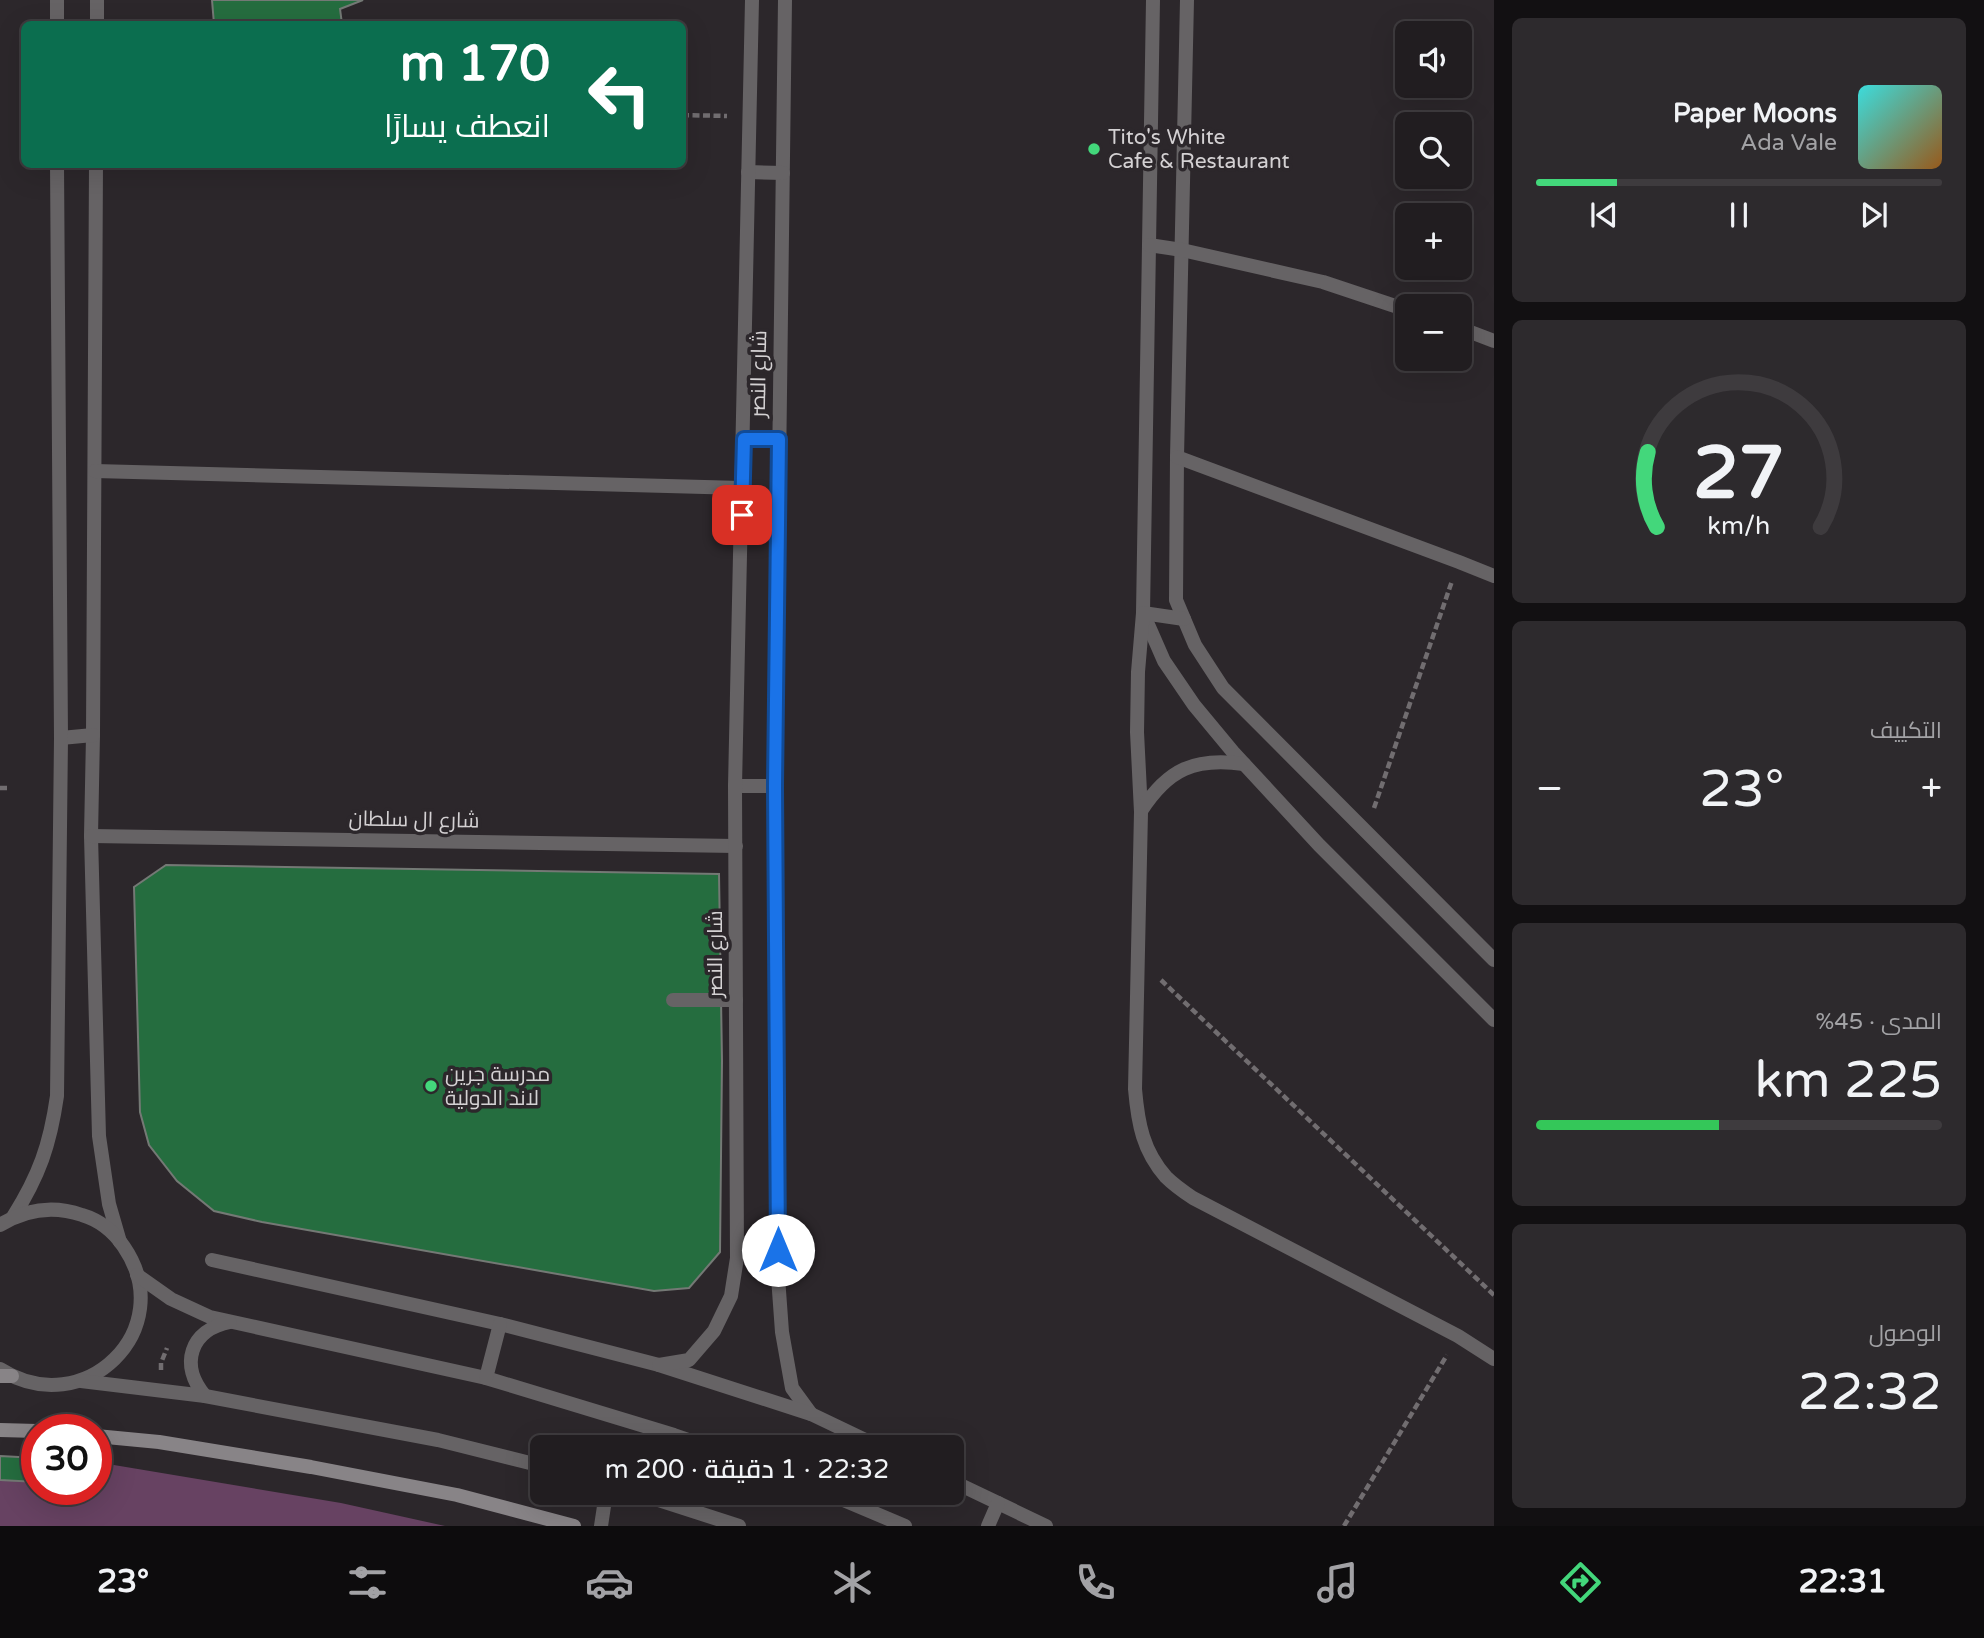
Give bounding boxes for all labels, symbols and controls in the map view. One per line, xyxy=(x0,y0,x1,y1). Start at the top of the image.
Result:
map controls xyxy=(1395,21,1472,371)
button: sound xyxy=(1395,21,1472,98)
text: 170 m xyxy=(400,35,550,94)
icon: left xyxy=(574,49,665,140)
text: Paper Moons xyxy=(1673,98,1837,129)
text: انعطف يسارًا xyxy=(384,108,550,146)
button: search xyxy=(1395,112,1472,189)
place label: Tito's White Cafe & Restaurant xyxy=(1108,125,1289,174)
text: Ada Vale xyxy=(1740,129,1837,157)
marker: Tito's White Cafe & Restaurant xyxy=(1086,141,1102,157)
icon: previous xyxy=(1585,196,1623,234)
icon: pause xyxy=(1720,196,1758,234)
icon: next xyxy=(1855,196,1893,234)
button: + xyxy=(1395,203,1472,280)
button: − xyxy=(1395,294,1472,371)
street label: شارع النصر xyxy=(746,330,773,419)
text: 27 xyxy=(1693,431,1785,519)
pin xyxy=(712,485,772,545)
icon: arrive xyxy=(723,496,761,534)
text: km/h xyxy=(1708,511,1770,541)
text: التكييف xyxy=(1870,717,1942,745)
text: 23° xyxy=(1699,758,1784,821)
text: − xyxy=(1536,766,1563,812)
text: + xyxy=(1921,766,1942,812)
street label: شارع ال سلطان xyxy=(348,806,480,835)
street label: شارع النصر xyxy=(703,910,729,999)
text: المدى · 45% xyxy=(1815,1008,1942,1036)
text: 225 km xyxy=(1754,1049,1942,1112)
place label: مدرسة جرين لاند الدولية xyxy=(445,1062,550,1111)
marker: مدرسة جرين لاند الدولية xyxy=(423,1078,439,1094)
position arrow xyxy=(741,1213,815,1287)
text: الوصول xyxy=(1869,1320,1942,1348)
text: 22:32 xyxy=(1798,1361,1942,1424)
speed limit sign: 30 xyxy=(21,1414,112,1505)
text: 22:32 · 1 دقيقة · 200 m xyxy=(605,1454,889,1485)
icon: filters xyxy=(343,1558,392,1607)
icon: car xyxy=(585,1558,634,1607)
icon: climate xyxy=(828,1558,877,1607)
icon: phone xyxy=(1071,1558,1120,1607)
icon: music xyxy=(1313,1558,1362,1607)
icon: directions xyxy=(1556,1558,1605,1607)
text: 23° xyxy=(97,1563,149,1601)
text: 22:31 xyxy=(1798,1563,1887,1601)

